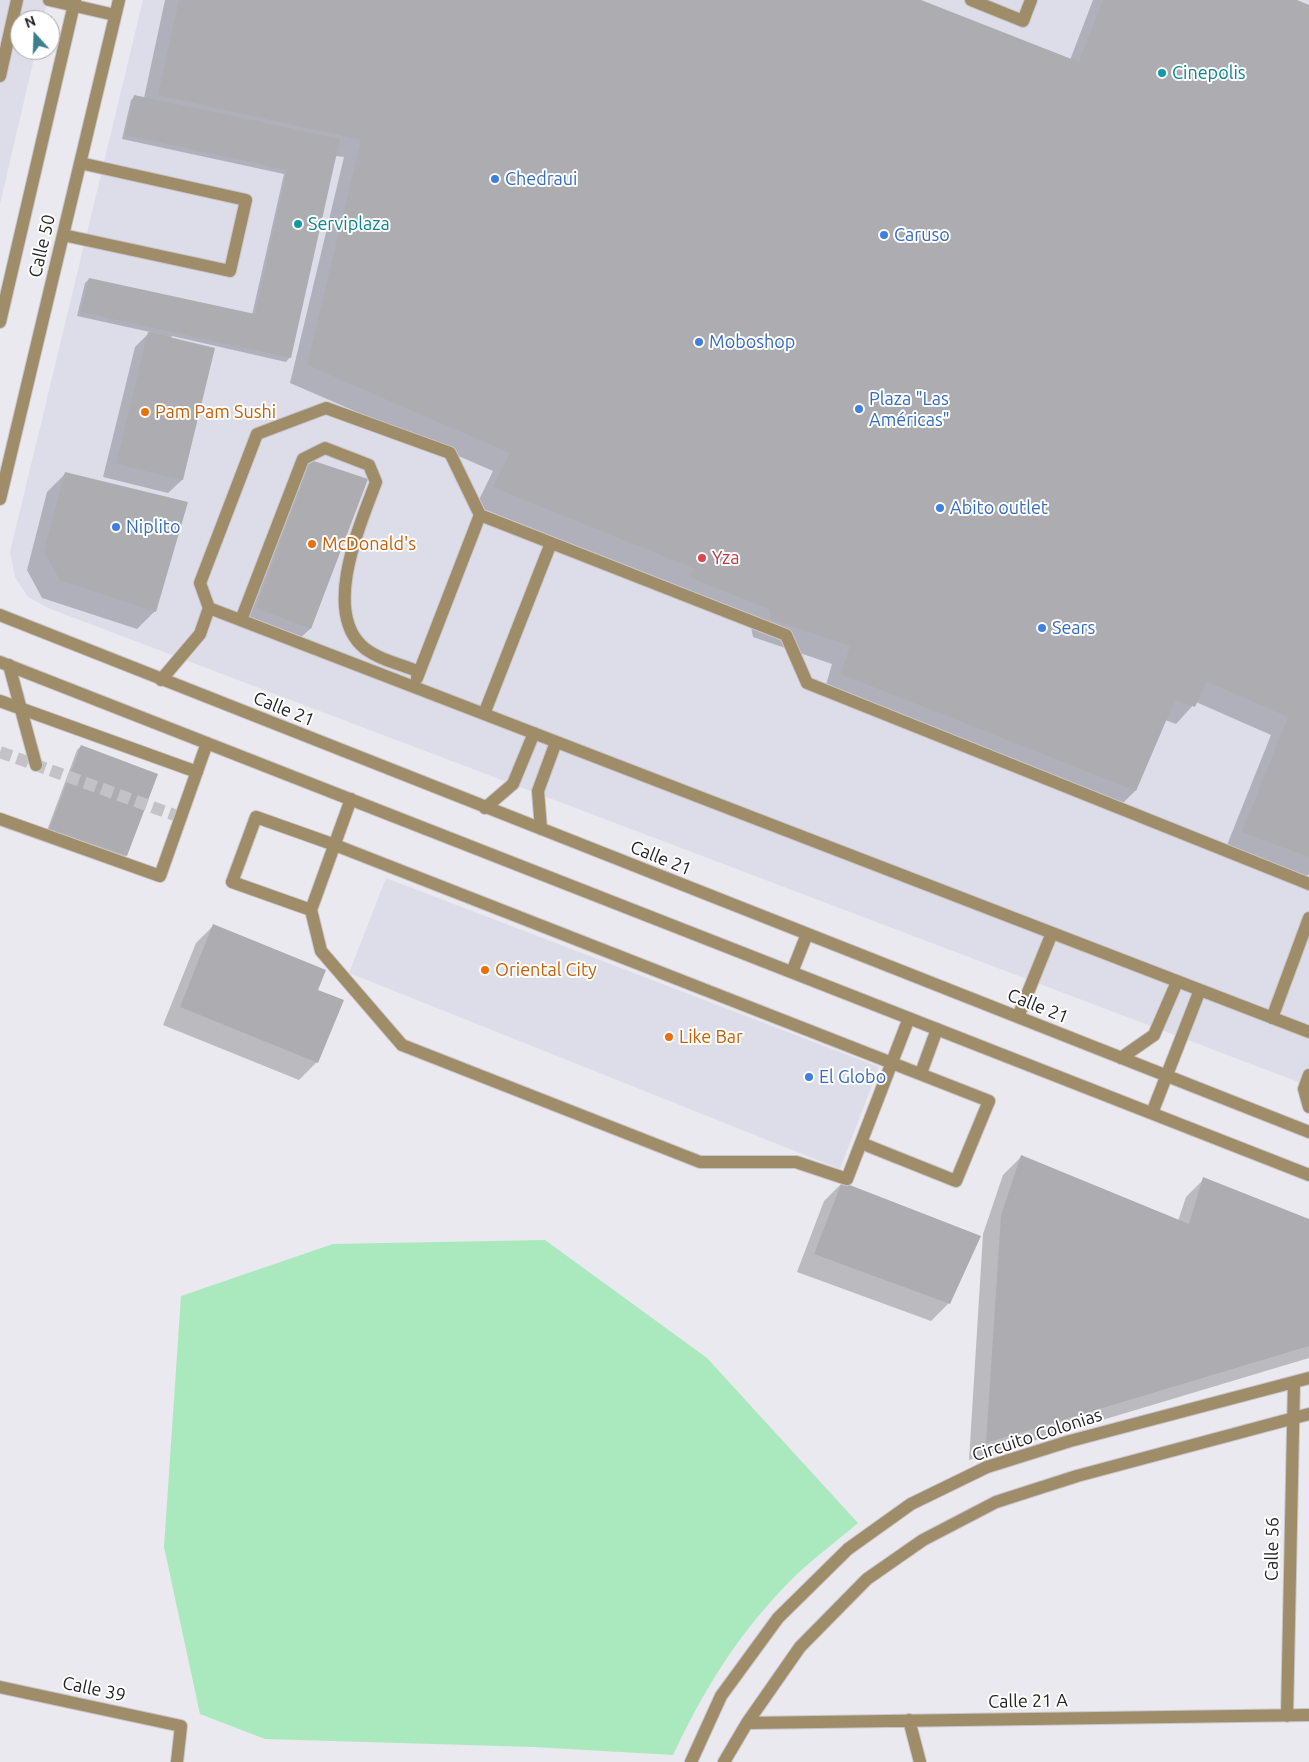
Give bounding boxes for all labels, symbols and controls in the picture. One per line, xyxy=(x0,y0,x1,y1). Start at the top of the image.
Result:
north arrow xyxy=(10,10,60,60)
text: N xyxy=(23,13,38,31)
place label: Cinepolis xyxy=(1172,62,1246,84)
marker: Cinepolis xyxy=(1156,67,1168,79)
place label: Chedraui xyxy=(505,168,577,190)
marker: Chedraui xyxy=(489,173,501,185)
street label: Calle 50 xyxy=(24,212,60,280)
place label: Serviplaza xyxy=(308,213,390,235)
marker: Serviplaza xyxy=(292,218,304,230)
place label: Caruso xyxy=(894,224,950,246)
marker: Caruso xyxy=(878,229,890,241)
place label: Moboshop xyxy=(709,331,795,353)
marker: Moboshop xyxy=(693,336,705,348)
place label: Plaza "Las Américas" xyxy=(869,388,950,430)
place label: Pam Pam Sushi xyxy=(155,401,276,423)
marker: Plaza "Las Américas" xyxy=(853,403,865,415)
marker: Pam Pam Sushi xyxy=(139,406,151,418)
place label: Abito outlet xyxy=(950,497,1048,519)
marker: Abito outlet xyxy=(934,502,946,514)
place label: Niplito xyxy=(126,516,180,538)
marker: Niplito xyxy=(110,521,122,533)
place label: McDonald's xyxy=(322,533,416,555)
marker: McDonald's xyxy=(306,538,318,550)
place label: Yza xyxy=(712,547,740,569)
marker: Yza xyxy=(696,552,708,564)
place label: Sears xyxy=(1052,617,1095,639)
marker: Sears xyxy=(1036,622,1048,634)
street label: Calle 21 xyxy=(250,687,318,731)
street label: Calle 21 xyxy=(627,836,695,880)
place label: Oriental City xyxy=(495,959,597,981)
marker: Oriental City xyxy=(479,964,491,976)
street label: Calle 21 xyxy=(1004,984,1072,1028)
place label: Like Bar xyxy=(679,1026,743,1048)
marker: Like Bar xyxy=(663,1031,675,1043)
place label: El Globo xyxy=(819,1066,886,1088)
marker: El Globo xyxy=(803,1071,815,1083)
street label: Circuito Colonias xyxy=(969,1404,1105,1466)
street label: Calle 56 xyxy=(1261,1517,1283,1581)
street label: Calle 39 xyxy=(60,1672,128,1706)
street label: Calle 21 A xyxy=(988,1690,1068,1712)

